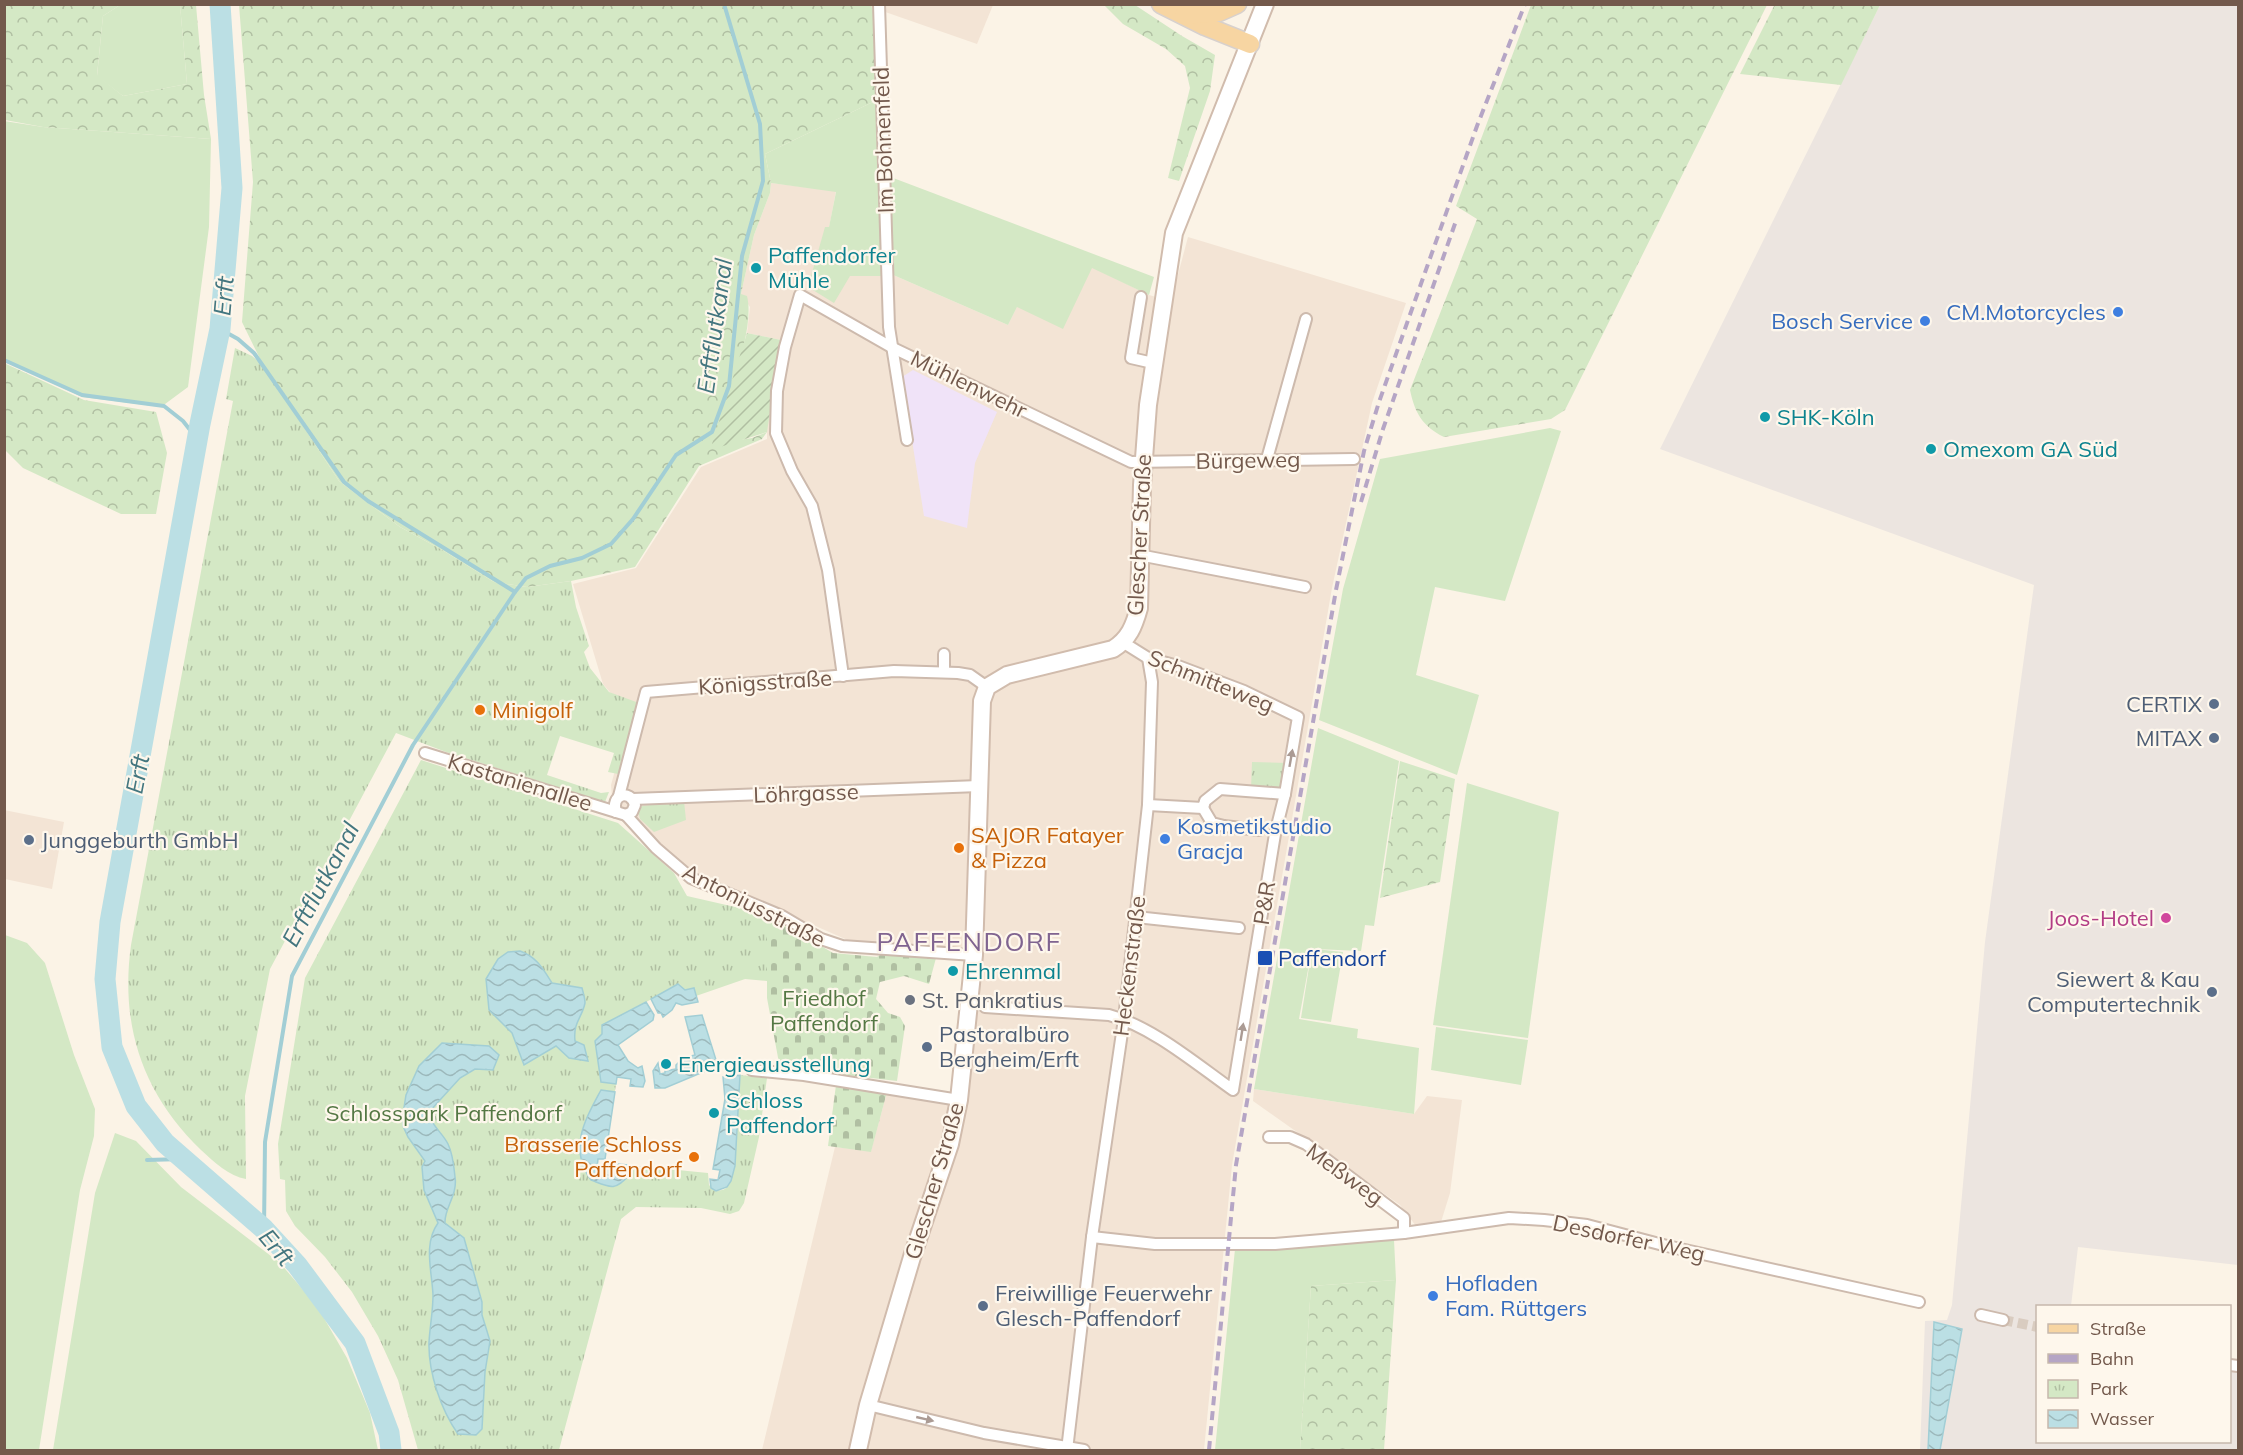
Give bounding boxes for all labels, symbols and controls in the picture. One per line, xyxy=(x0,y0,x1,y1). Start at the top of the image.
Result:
street label: Im Bohnenfeld xyxy=(866,66,900,214)
place label: Paffendorfer Mühle xyxy=(768,241,895,294)
water label: Erftflutkanal xyxy=(690,256,738,396)
marker: Paffendorfer Mühle xyxy=(749,261,763,275)
water label: Erft xyxy=(206,274,240,317)
place label: CM.Motorcycles xyxy=(1946,298,2106,326)
marker: CM.Motorcycles xyxy=(2111,305,2125,319)
place label: Bosch Service xyxy=(1771,307,1913,335)
marker: Bosch Service xyxy=(1918,314,1932,328)
street label: Mühlenwehr xyxy=(906,344,1032,424)
place label: SHK-Köln xyxy=(1777,403,1875,431)
marker: SHK-Köln xyxy=(1758,410,1772,424)
place label: Omexom GA Süd xyxy=(1943,435,2118,463)
marker: Omexom GA Süd xyxy=(1924,442,1938,456)
street label: Bürgeweg xyxy=(1195,445,1301,475)
street label: Glescher Straße xyxy=(1121,453,1157,617)
street label: Schmitteweg xyxy=(1144,643,1278,719)
street label: Königsstraße xyxy=(697,663,833,701)
place label: CERTIX xyxy=(2126,690,2203,718)
place label: Minigolf xyxy=(492,696,573,724)
marker: CERTIX xyxy=(2207,697,2221,711)
marker: Minigolf xyxy=(473,703,487,717)
place label: MITAX xyxy=(2136,724,2203,752)
marker: MITAX xyxy=(2207,731,2221,745)
street label: Kastanienallee xyxy=(444,747,596,817)
one-way arrow xyxy=(1287,748,1296,767)
water label: Erft xyxy=(119,751,156,796)
street label: Löhrgasse xyxy=(753,777,859,809)
place label: Kosmetikstudio Gracja xyxy=(1177,812,1332,865)
water label: Erftflutkanal xyxy=(275,817,365,951)
place label: SAJOR Fatayer & Pizza xyxy=(971,821,1124,874)
place label: Junggeburth GmbH xyxy=(41,826,239,854)
marker: Kosmetikstudio Gracja xyxy=(1158,832,1172,846)
marker: Junggeburth GmbH xyxy=(22,833,36,847)
marker: SAJOR Fatayer & Pizza xyxy=(952,841,966,855)
street label: Antoniusstraße xyxy=(678,857,830,953)
street label: P&R xyxy=(1247,879,1281,927)
street label: Heckenstraße xyxy=(1107,894,1151,1038)
place label: Joos-Hotel xyxy=(2047,904,2154,932)
marker: Joos-Hotel xyxy=(2159,911,2173,925)
district label: PAFFENDORF xyxy=(876,925,1062,958)
place label: Paffendorf xyxy=(1278,944,1386,972)
marker: Paffendorf xyxy=(1256,949,1274,967)
place label: Ehrenmal xyxy=(965,957,1061,985)
marker: Ehrenmal xyxy=(946,964,960,978)
place label: Siewert & Kau Computertechnik xyxy=(2027,965,2201,1018)
park label: Friedhof Paffendorf xyxy=(770,984,878,1037)
marker: Siewert & Kau Computertechnik xyxy=(2205,985,2219,999)
place label: St. Pankratius xyxy=(922,986,1063,1014)
marker: St. Pankratius xyxy=(903,993,917,1007)
place label: Pastoralbüro Bergheim/Erft xyxy=(939,1020,1079,1073)
one-way arrow xyxy=(1238,1022,1247,1041)
marker: Pastoralbüro Bergheim/Erft xyxy=(920,1040,934,1054)
place label: Energieausstellung xyxy=(678,1050,871,1078)
marker: Energieausstellung xyxy=(659,1057,673,1071)
place label: Schloss Paffendorf xyxy=(726,1086,834,1139)
park label: Schlosspark Paffendorf xyxy=(326,1099,563,1127)
street label: Glescher Straße xyxy=(898,1099,970,1263)
marker: Schloss Paffendorf xyxy=(707,1106,721,1120)
place label: Brasserie Schloss Paffendorf xyxy=(504,1130,683,1183)
street label: Meßweg xyxy=(1301,1137,1389,1211)
marker: Brasserie Schloss Paffendorf xyxy=(687,1150,701,1164)
street label: Desdorfer Weg xyxy=(1550,1208,1708,1268)
water label: Erft xyxy=(253,1222,302,1272)
place label: Hofladen Fam. Rüttgers xyxy=(1445,1269,1587,1322)
place label: Freiwillige Feuerwehr Glesch-Paffendorf xyxy=(995,1279,1212,1332)
marker: Hofladen Fam. Rüttgers xyxy=(1426,1289,1440,1303)
marker: Freiwillige Feuerwehr Glesch-Paffendorf xyxy=(976,1299,990,1313)
legend xyxy=(2036,1305,2231,1443)
text: Straße xyxy=(2090,1317,2146,1340)
text: Bahn xyxy=(2090,1347,2134,1370)
text: Park xyxy=(2090,1377,2129,1400)
text: Wasser xyxy=(2090,1407,2154,1430)
one-way arrow xyxy=(916,1415,935,1424)

